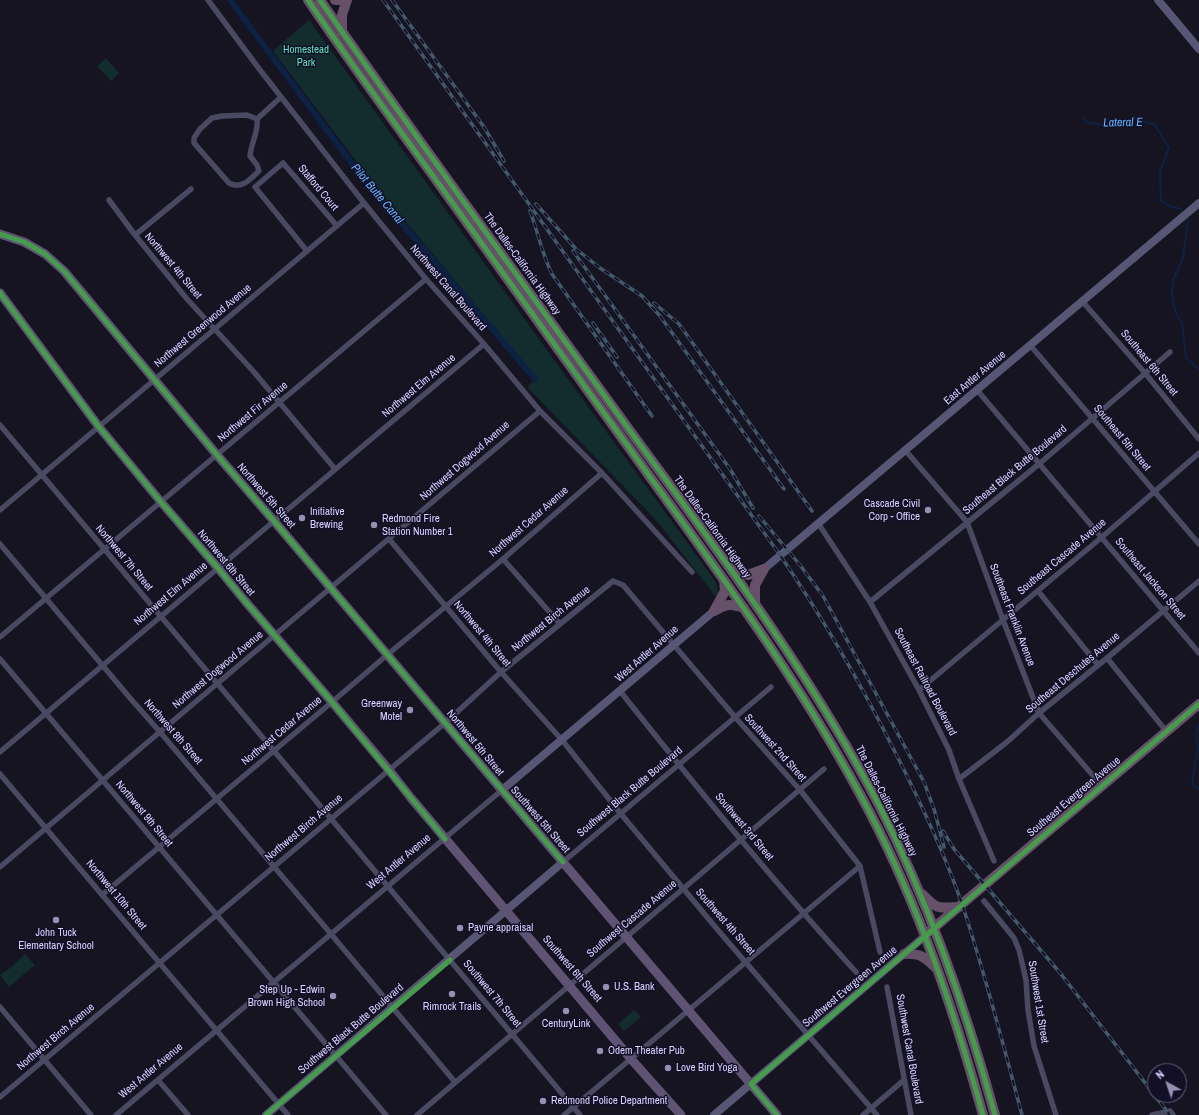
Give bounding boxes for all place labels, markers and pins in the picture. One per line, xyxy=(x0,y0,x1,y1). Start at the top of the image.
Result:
place label: Cascade Civil Corp - Office xyxy=(864,497,920,523)
place label: Initiative Brewing xyxy=(310,505,345,531)
marker: Cascade Civil Corp - Office xyxy=(923,505,933,515)
place label: Redmond Fire Station Number 1 xyxy=(382,512,453,538)
marker: Initiative Brewing xyxy=(297,513,307,523)
marker: Redmond Fire Station Number 1 xyxy=(369,520,379,530)
place label: Greenway Motel xyxy=(361,697,402,723)
marker: Greenway Motel xyxy=(405,705,415,715)
marker: John Tuck Elementary School xyxy=(51,915,61,925)
place label: Payne appraisal xyxy=(468,921,533,935)
marker: Payne appraisal xyxy=(455,923,465,933)
place label: John Tuck Elementary School xyxy=(18,926,94,952)
place label: U.S. Bank xyxy=(614,980,655,994)
marker: U.S. Bank xyxy=(601,982,611,992)
place label: Step Up - Edwin Brown High School xyxy=(248,983,325,1009)
marker: Rimrock Trails xyxy=(447,989,457,999)
marker: Step Up - Edwin Brown High School xyxy=(328,991,338,1001)
place label: Rimrock Trails xyxy=(423,1000,481,1014)
marker: CenturyLink xyxy=(561,1006,571,1016)
place label: CenturyLink xyxy=(542,1017,590,1031)
place label: Odem Theater Pub xyxy=(608,1044,685,1058)
marker: Odem Theater Pub xyxy=(595,1046,605,1056)
place label: Love Bird Yoga xyxy=(676,1061,737,1075)
marker: Love Bird Yoga xyxy=(663,1063,673,1073)
place label: Redmond Police Department xyxy=(551,1094,667,1108)
marker: Redmond Police Department xyxy=(538,1096,548,1106)

